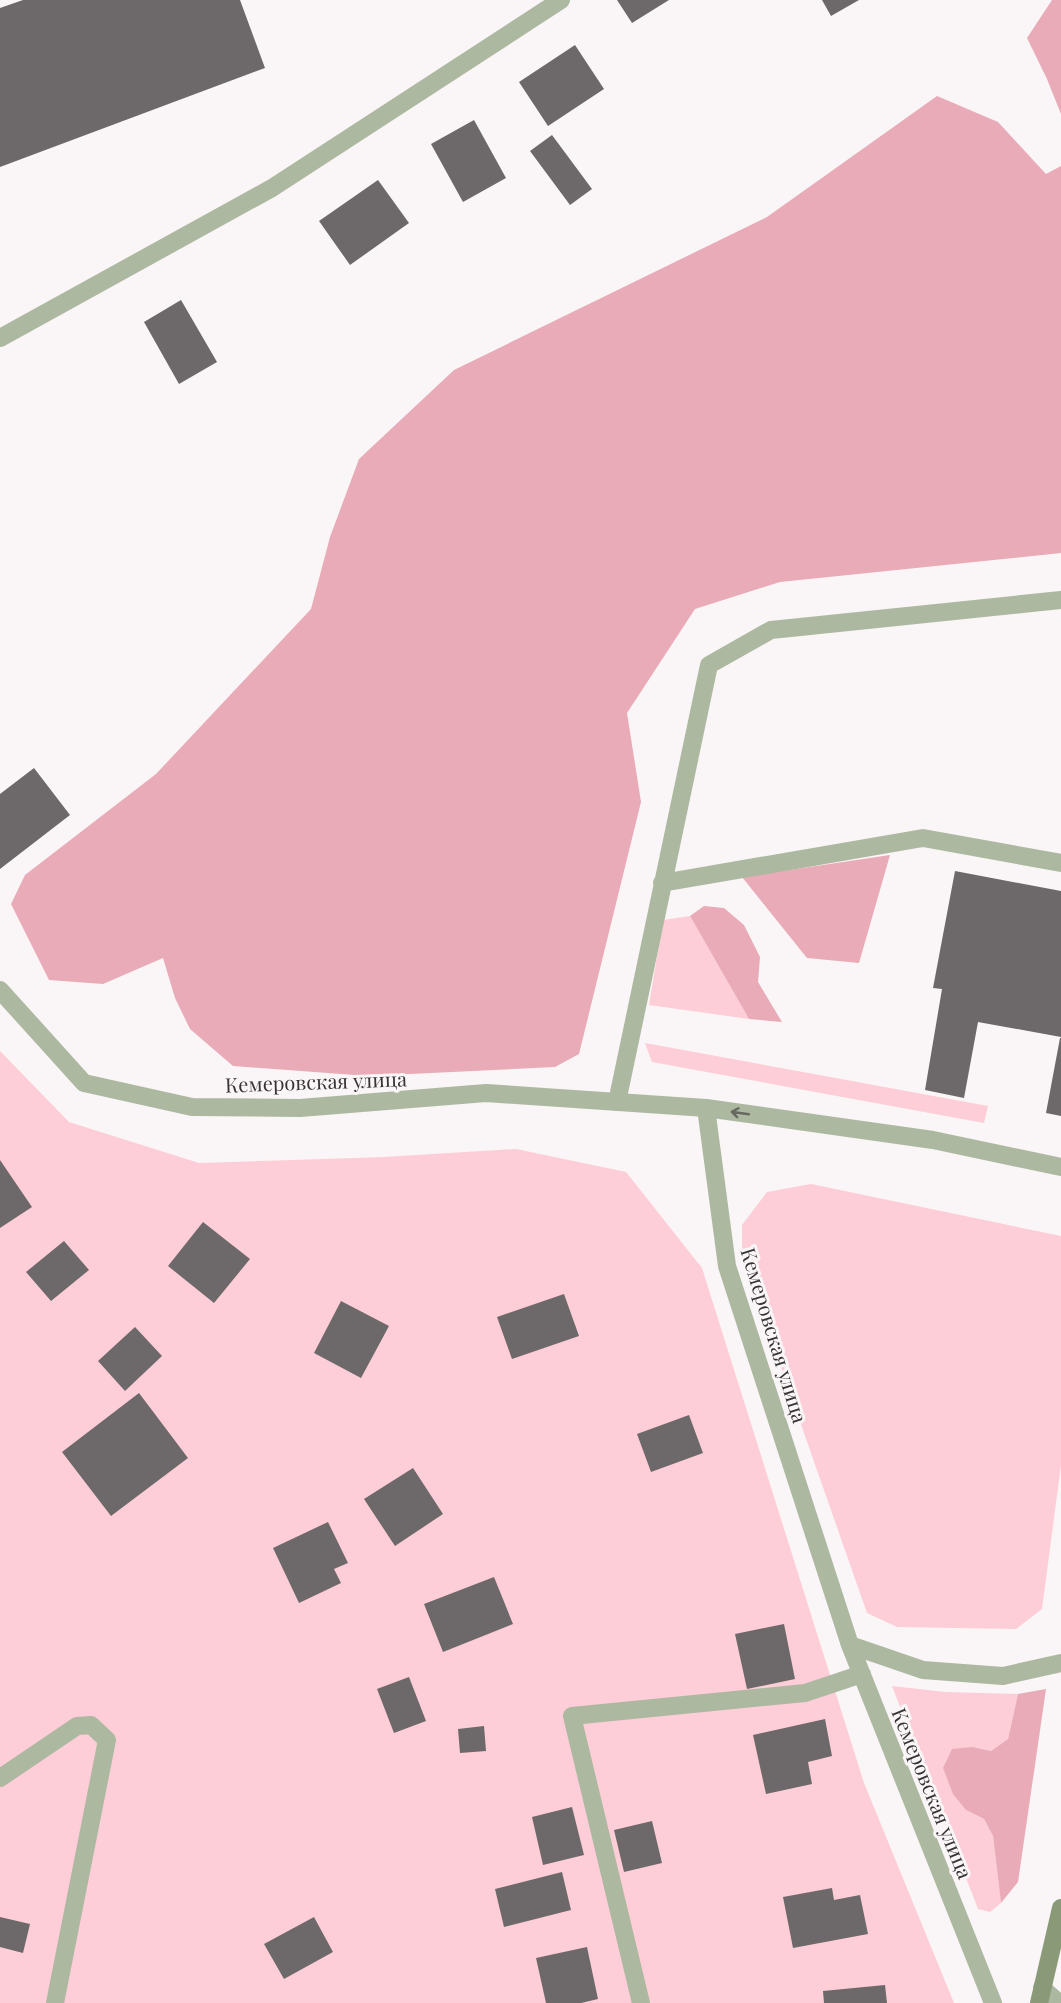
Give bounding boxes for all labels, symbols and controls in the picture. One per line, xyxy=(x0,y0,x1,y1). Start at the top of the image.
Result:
street label: Кемеровская улица xyxy=(225,1064,407,1098)
one-way arrow xyxy=(731,1107,750,1118)
street label: Кемеровская улица xyxy=(735,1244,815,1426)
street label: Кемеровская улица xyxy=(886,1704,980,1882)

